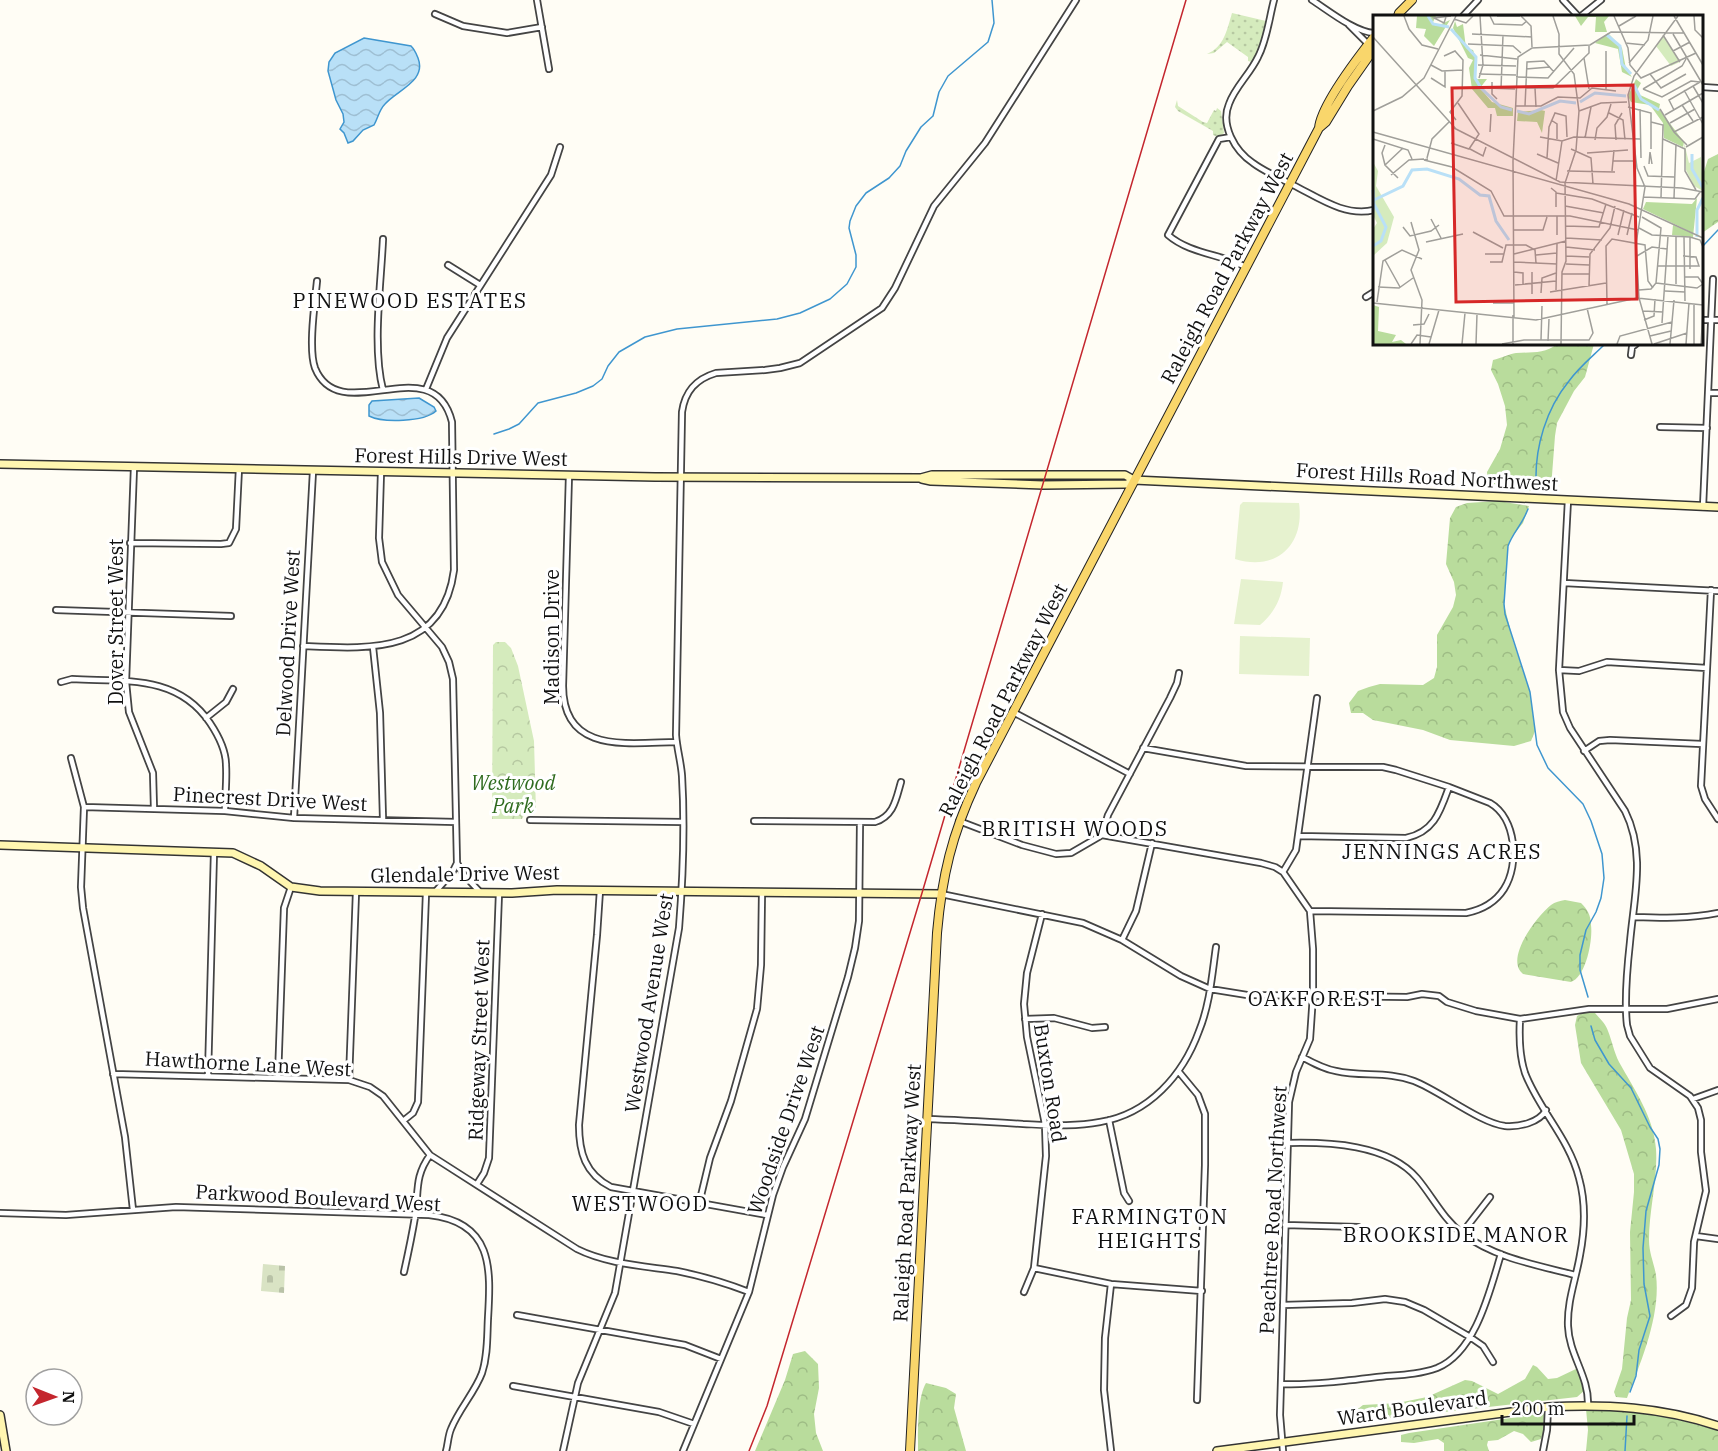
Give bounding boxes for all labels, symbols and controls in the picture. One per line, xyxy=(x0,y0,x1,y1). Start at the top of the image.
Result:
inset map xyxy=(1373,15,1703,345)
street label: Raleigh Road Parkway West xyxy=(1154,147,1299,388)
district label: PINEWOOD ESTATES xyxy=(293,286,527,314)
street label: Forest Hills Drive West xyxy=(354,441,568,472)
street label: Forest Hills Road Northwest xyxy=(1295,456,1559,497)
street label: Dover Street West xyxy=(102,539,129,705)
street label: Delwood Drive West xyxy=(269,549,306,737)
street label: Madison Drive xyxy=(538,569,565,705)
street label: Raleigh Road Parkway West xyxy=(932,578,1073,821)
park label: Westwood Park xyxy=(471,769,556,819)
street label: Pinecrest Drive West xyxy=(172,780,368,817)
district label: BRITISH WOODS xyxy=(981,814,1169,842)
district label: JENNINGS ACRES xyxy=(1342,837,1542,865)
street label: Glendale Drive West xyxy=(370,858,560,889)
street label: Westwood Avenue West xyxy=(618,891,679,1115)
street label: Ridgeway Street West xyxy=(461,939,496,1141)
district label: OAKFOREST xyxy=(1248,984,1386,1012)
street label: Buxton Road xyxy=(1028,1021,1073,1144)
street label: Woodside Drive West xyxy=(741,1022,831,1218)
street label: Hawthorne Lane West xyxy=(144,1045,352,1082)
street label: Raleigh Road Parkway West xyxy=(886,1063,927,1323)
street label: Peachtree Road Northwest xyxy=(1253,1085,1292,1335)
street label: Parkwood Boulevard West xyxy=(195,1178,441,1217)
district label: WESTWOOD xyxy=(571,1189,709,1217)
district label: FARMINGTON HEIGHTS xyxy=(1071,1202,1229,1254)
district label: BROOKSIDE MANOR xyxy=(1343,1220,1569,1248)
north arrow xyxy=(24,1367,84,1427)
street label: Ward Boulevard xyxy=(1335,1384,1489,1431)
scale bar xyxy=(1502,1388,1634,1426)
text: N xyxy=(59,1391,79,1404)
text: 200 m xyxy=(1511,1397,1565,1420)

